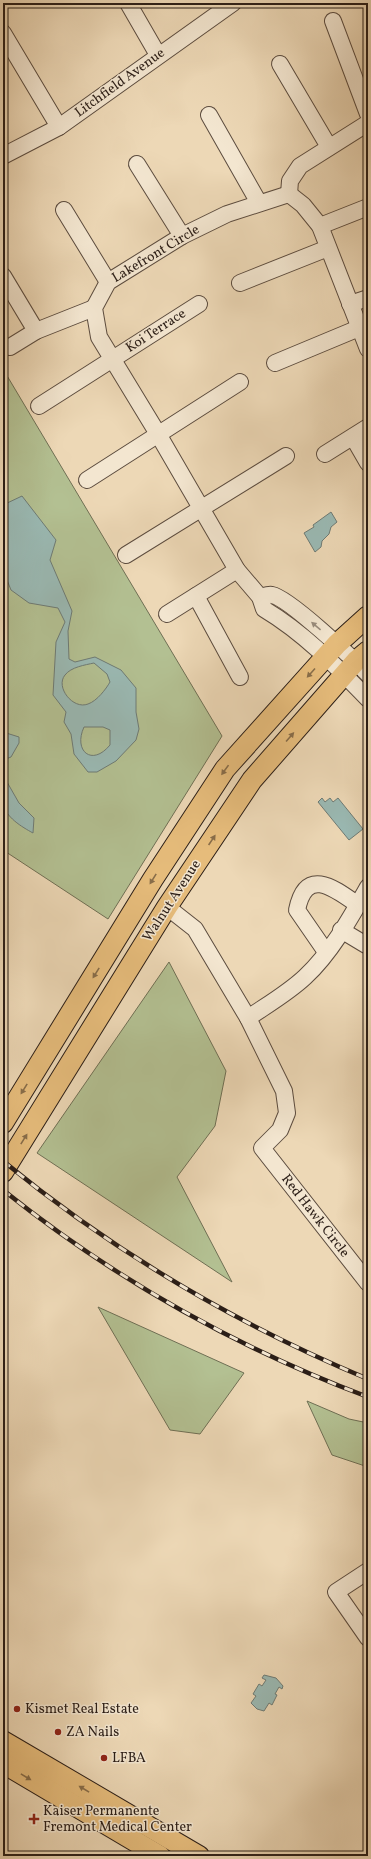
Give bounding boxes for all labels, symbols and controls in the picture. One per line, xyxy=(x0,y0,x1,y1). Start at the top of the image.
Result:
street label: Litchfield Avenue xyxy=(71,44,169,122)
street label: Lakefront Circle xyxy=(109,220,204,288)
street label: Koi Terrace xyxy=(122,304,190,358)
one-way arrow xyxy=(311,622,321,631)
one-way arrow xyxy=(306,668,315,678)
one-way arrow xyxy=(285,732,294,742)
one-way arrow xyxy=(221,765,229,776)
one-way arrow xyxy=(208,834,216,845)
street label: Walnut Avenue xyxy=(138,856,206,946)
one-way arrow xyxy=(150,873,157,885)
one-way arrow xyxy=(93,967,100,979)
one-way arrow xyxy=(20,1084,28,1094)
one-way arrow xyxy=(20,1133,27,1145)
street label: Red Hawk Circle xyxy=(276,1170,354,1262)
place label: Kismet Real Estate xyxy=(25,1700,139,1719)
marker: Kismet Real Estate xyxy=(12,1704,22,1714)
place label: ZA Nails xyxy=(66,1723,119,1742)
marker: ZA Nails xyxy=(53,1727,63,1737)
place label: LFBA xyxy=(112,1749,146,1768)
marker: LFBA xyxy=(99,1753,109,1763)
one-way arrow xyxy=(21,1773,31,1781)
one-way arrow xyxy=(78,1785,90,1792)
place label: Kaiser Permanente Fremont Medical Center xyxy=(43,1802,192,1837)
marker: Kaiser Permanente Fremont Medical Center xyxy=(28,1813,40,1825)

